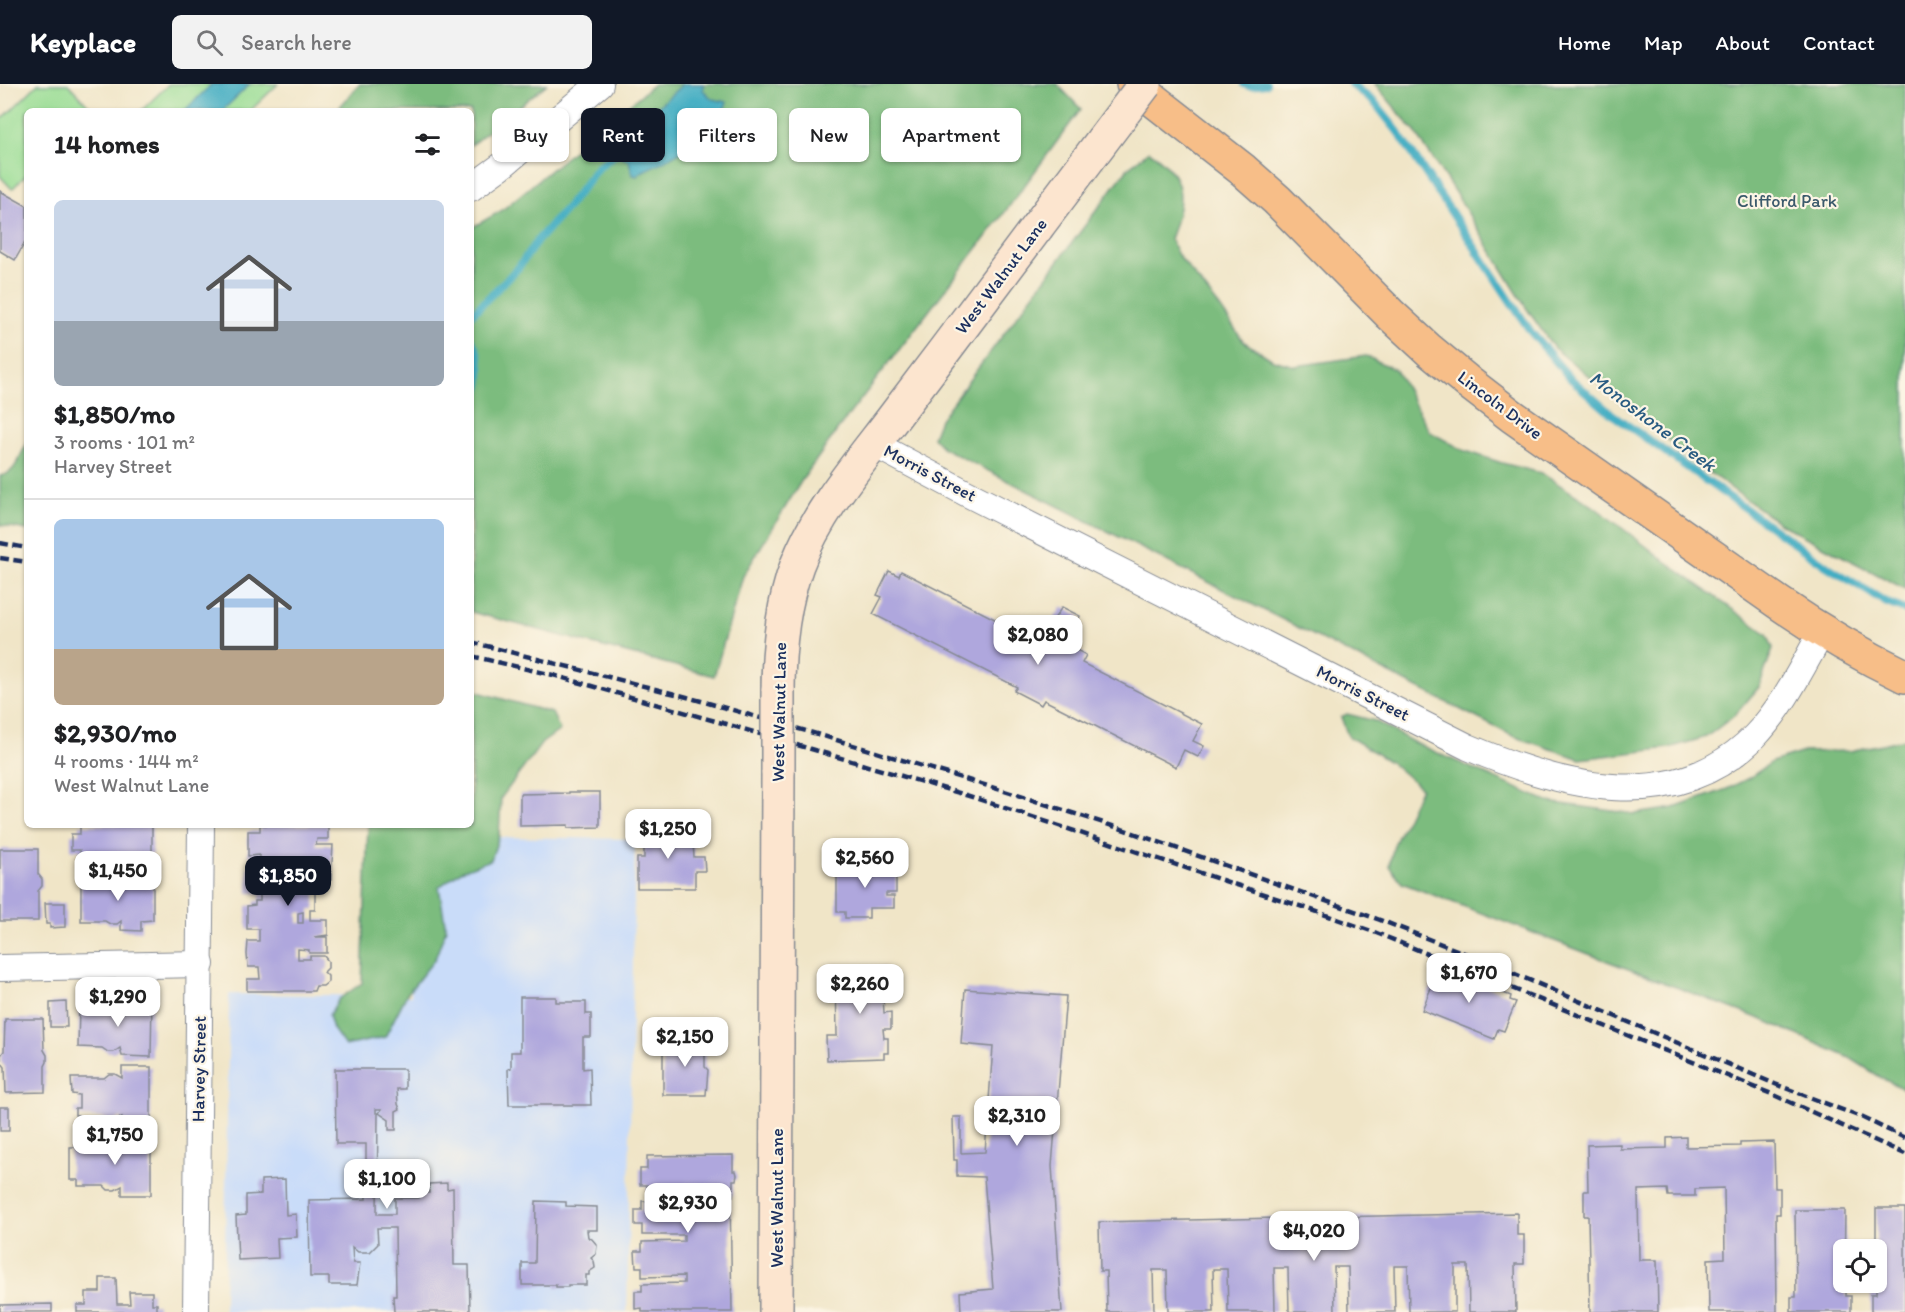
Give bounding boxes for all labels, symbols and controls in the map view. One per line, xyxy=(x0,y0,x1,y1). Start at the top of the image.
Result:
search box xyxy=(172,15,592,69)
text: Keyplace xyxy=(30,25,136,59)
icon: search xyxy=(193,26,226,59)
text: Search here xyxy=(241,29,352,56)
text: Home xyxy=(1558,30,1611,55)
text: Map xyxy=(1644,30,1683,55)
text: About xyxy=(1716,30,1770,55)
text: Contact xyxy=(1803,30,1875,55)
chip: Buy xyxy=(492,108,569,162)
chip: Rent xyxy=(581,108,665,162)
chip: Filters xyxy=(677,108,777,162)
chip: New xyxy=(789,108,869,162)
chip: Apartment xyxy=(881,108,1021,162)
text: 14 homes xyxy=(54,128,160,160)
icon: filters xyxy=(411,128,444,161)
park label: Clifford Park xyxy=(1737,190,1837,212)
street label: West Walnut Lane xyxy=(950,214,1052,338)
icon: home xyxy=(195,239,303,347)
street label: Lincoln Drive xyxy=(1453,366,1547,444)
water label: Monoshone Creek xyxy=(1585,366,1722,477)
text: $1,850/mo xyxy=(54,398,175,430)
text: 3 rooms · 101 m² xyxy=(54,430,195,454)
street label: Morris Street xyxy=(880,439,980,507)
text: Harvey Street xyxy=(54,454,172,478)
icon: home xyxy=(195,558,303,666)
pin: $2,080 xyxy=(989,615,1087,666)
text: $2,080 xyxy=(1008,622,1069,646)
street label: West Walnut Lane xyxy=(767,642,791,782)
street label: Morris Street xyxy=(1313,660,1414,726)
text: $2,930/mo xyxy=(54,717,177,749)
text: 4 rooms · 144 m² xyxy=(54,749,199,773)
text: West Walnut Lane xyxy=(54,773,209,797)
pin: $1,250 xyxy=(619,809,717,860)
text: $1,250 xyxy=(639,816,697,840)
pin: $2,560 xyxy=(816,838,914,889)
text: $2,560 xyxy=(836,845,894,869)
pin: $1,450 xyxy=(69,851,167,902)
pin: $1,850 xyxy=(239,856,337,907)
text: $1,450 xyxy=(89,858,148,882)
text: $1,850 xyxy=(259,863,317,887)
pin: $1,670 xyxy=(1420,953,1518,1004)
text: $1,670 xyxy=(1441,960,1497,984)
pin: $2,260 xyxy=(811,964,909,1015)
text: $2,260 xyxy=(831,971,889,995)
pin: $1,290 xyxy=(69,977,167,1028)
text: $1,290 xyxy=(89,984,147,1008)
street label: Harvey Street xyxy=(187,1016,211,1122)
pin: $2,150 xyxy=(636,1017,734,1068)
text: $2,150 xyxy=(656,1024,714,1048)
pin: $2,310 xyxy=(968,1096,1066,1147)
text: $2,310 xyxy=(988,1103,1046,1127)
pin: $1,750 xyxy=(66,1115,164,1166)
text: $1,750 xyxy=(87,1122,143,1146)
street label: West Walnut Lane xyxy=(766,1128,788,1268)
pin: $1,100 xyxy=(338,1159,436,1210)
text: $1,100 xyxy=(358,1166,416,1190)
pin: $2,930 xyxy=(639,1183,737,1234)
text: $2,930 xyxy=(658,1190,718,1214)
pin: $4,020 xyxy=(1265,1211,1363,1262)
text: $4,020 xyxy=(1283,1218,1345,1242)
map controls xyxy=(1833,1239,1887,1293)
button: locate xyxy=(1833,1239,1887,1293)

